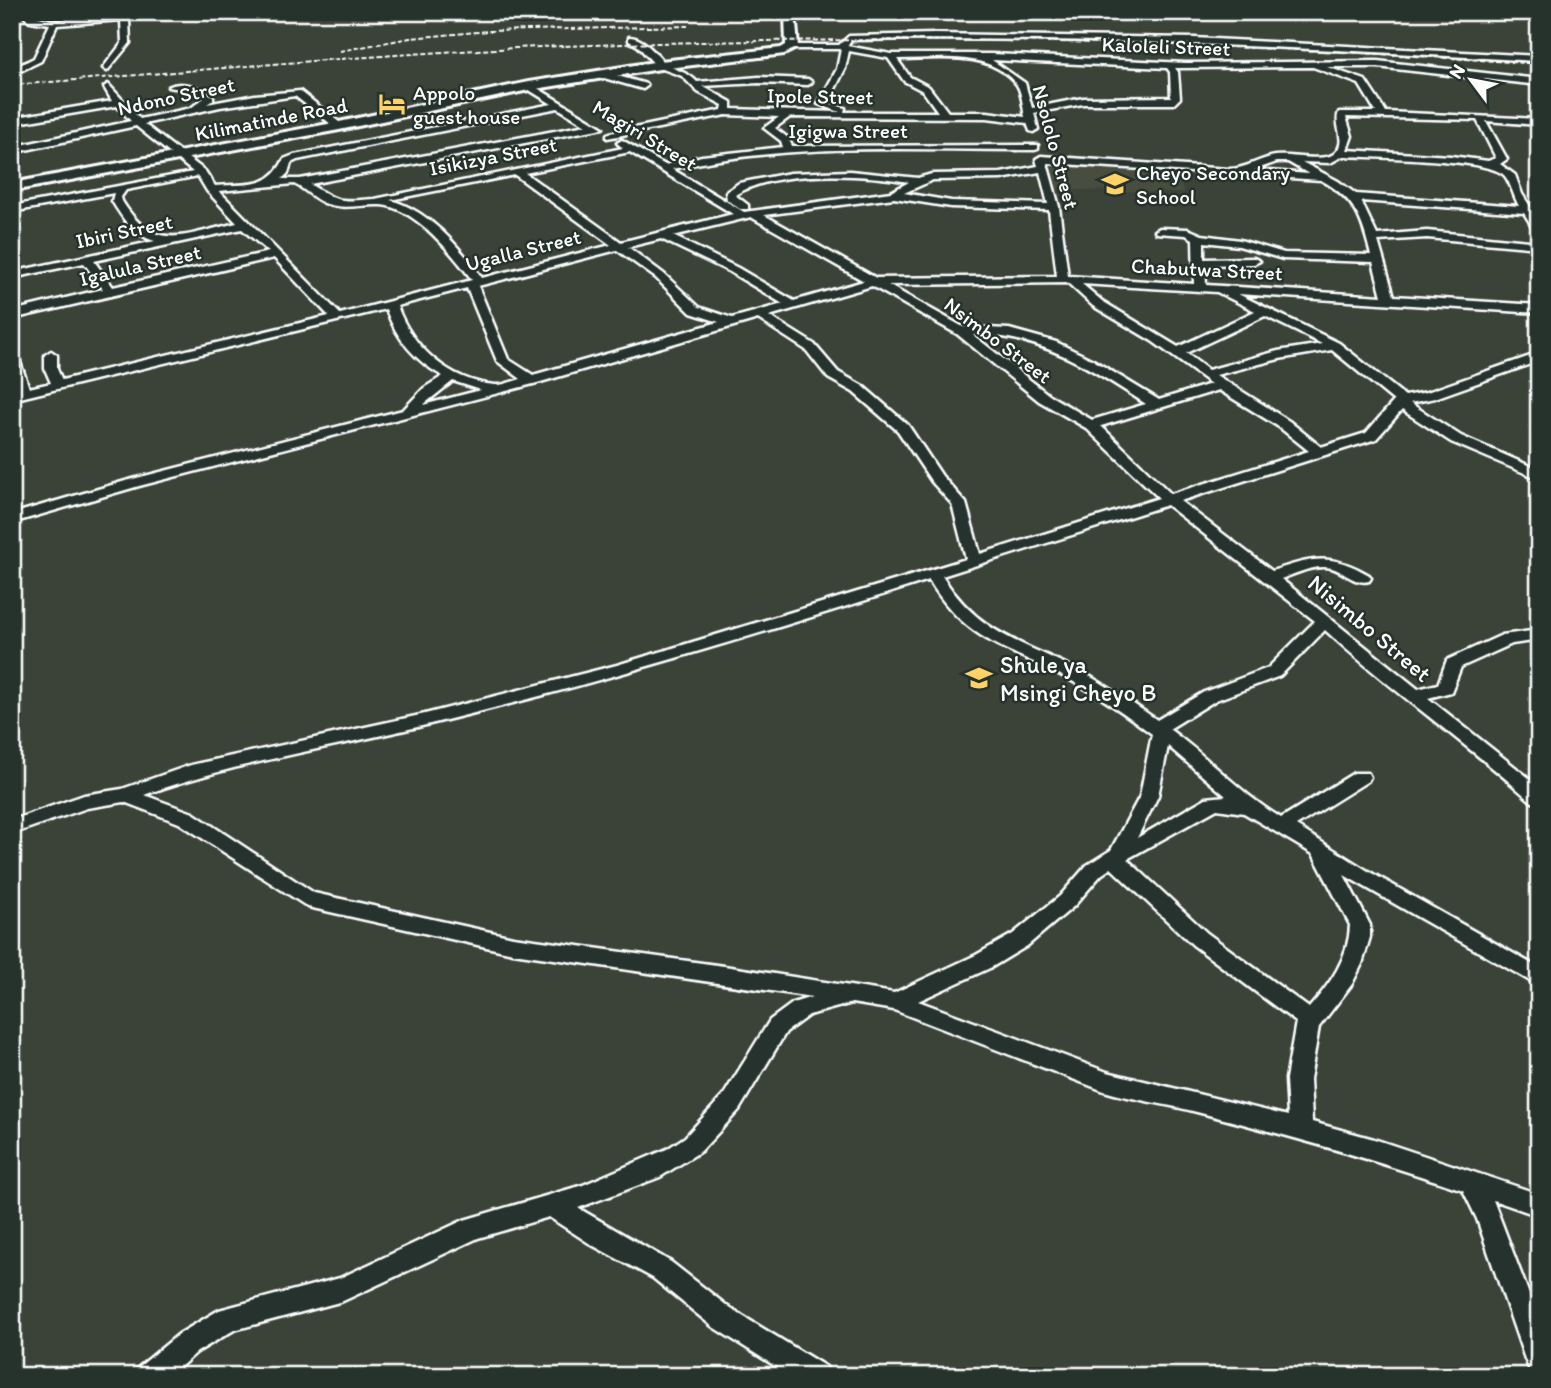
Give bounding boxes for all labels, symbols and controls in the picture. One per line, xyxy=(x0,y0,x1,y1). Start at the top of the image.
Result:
street label: Kaloleli Street xyxy=(1101,31,1231,61)
north arrow xyxy=(1436,46,1506,116)
text: N xyxy=(1444,60,1470,83)
street label: Ndono Street xyxy=(115,71,237,121)
place label: Appolo guest house xyxy=(413,80,520,129)
street label: Nsololo Street xyxy=(1027,82,1085,212)
street label: Ipole Street xyxy=(767,83,874,109)
hotel icon: Appolo guest house xyxy=(377,89,407,119)
street label: Kilimatinde Road xyxy=(193,92,350,146)
street label: Magiri Street xyxy=(588,94,702,176)
street label: Igigwa Street xyxy=(788,118,908,143)
street label: Isikizya Street xyxy=(427,131,559,181)
place label: Cheyo Secondary School xyxy=(1136,160,1290,209)
school or university icon: Cheyo Secondary School xyxy=(1100,169,1130,199)
street label: Ibiri Street xyxy=(73,209,175,253)
street label: Ugalla Street xyxy=(463,224,583,276)
street label: Igalula Street xyxy=(77,239,203,291)
street label: Chabutwa Street xyxy=(1131,253,1284,285)
street label: Nsimbo Street xyxy=(939,292,1057,389)
street label: Nisimbo Street xyxy=(1302,568,1438,688)
place label: Shule ya Msingi Cheyo B xyxy=(1000,650,1156,707)
school or university icon: Shule ya Msingi Cheyo B xyxy=(964,663,994,693)

